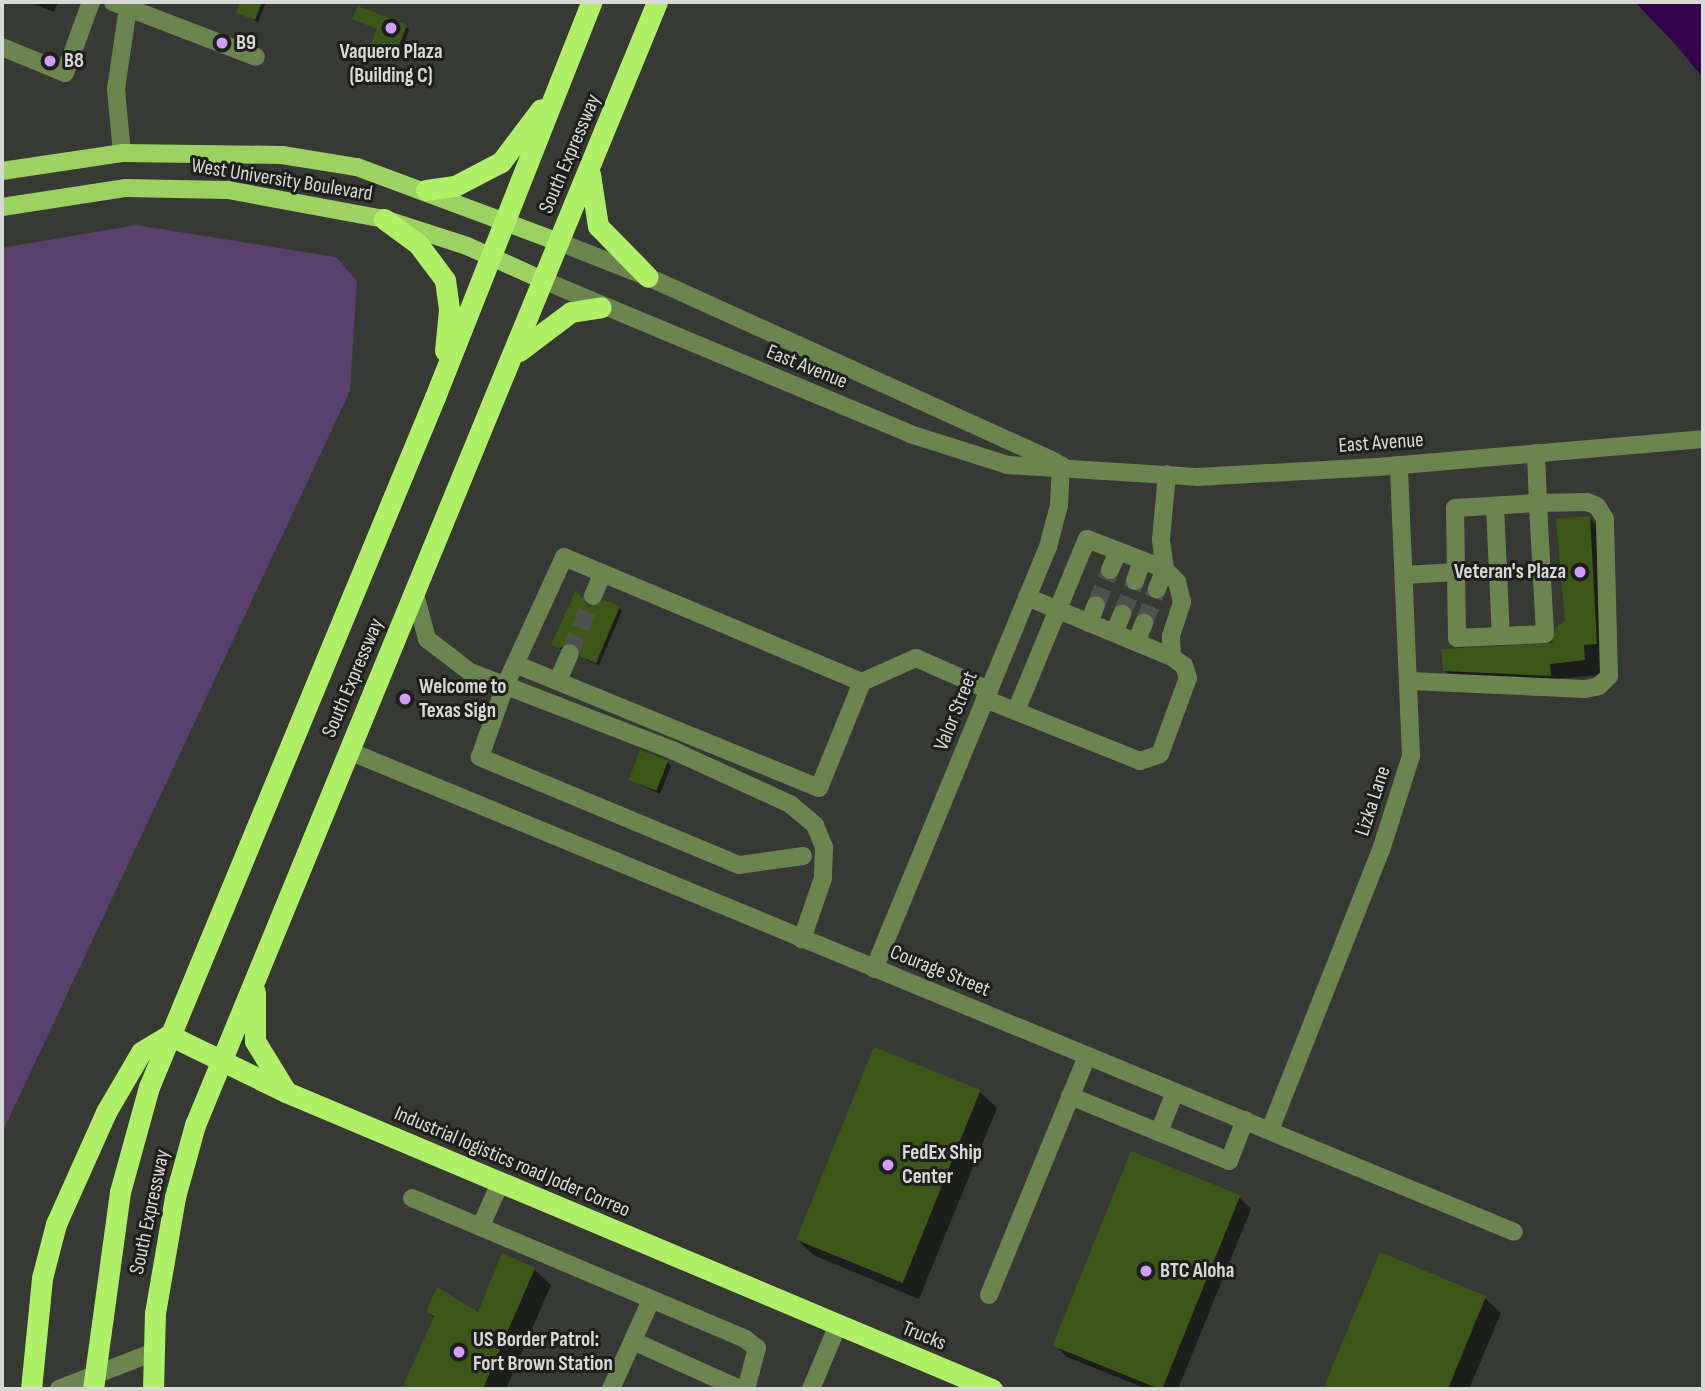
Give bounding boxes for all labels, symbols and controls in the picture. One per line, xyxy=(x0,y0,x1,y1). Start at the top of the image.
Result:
marker: Vaquero Plaza (Building C) xyxy=(383,20,399,36)
place label: B9 xyxy=(236,30,256,56)
marker: B9 xyxy=(214,35,230,51)
place label: Vaquero Plaza (Building C) xyxy=(339,39,443,89)
place label: B8 xyxy=(64,48,84,74)
marker: B8 xyxy=(42,53,58,69)
street label: South Expressway xyxy=(534,91,606,217)
street label: West University Boulevard xyxy=(190,153,374,207)
street label: East Avenue xyxy=(763,339,851,395)
street label: East Avenue xyxy=(1338,427,1424,459)
place label: Veteran's Plaza xyxy=(1454,559,1566,585)
marker: Veteran's Plaza xyxy=(1572,564,1588,580)
street label: South Expressway xyxy=(317,615,389,741)
street label: Valor Street xyxy=(929,668,983,754)
place label: Welcome to Texas Sign xyxy=(419,674,507,724)
marker: Welcome to Texas Sign xyxy=(397,691,413,707)
street label: Lizka Lane xyxy=(1350,763,1396,839)
street label: Courage Street xyxy=(886,940,994,1002)
street label: Industrial logistics road Joder Correo xyxy=(390,1101,634,1223)
place label: FedEx Ship Center xyxy=(902,1140,982,1190)
street label: South Expressway xyxy=(124,1147,176,1277)
marker: FedEx Ship Center xyxy=(880,1157,896,1173)
place label: BTC Aloha xyxy=(1160,1258,1234,1284)
marker: BTC Aloha xyxy=(1138,1263,1154,1279)
street label: Trucks xyxy=(898,1316,950,1356)
place label: US Border Patrol: Fort Brown Station xyxy=(473,1327,613,1377)
marker: US Border Patrol: Fort Brown Station xyxy=(451,1344,467,1360)

